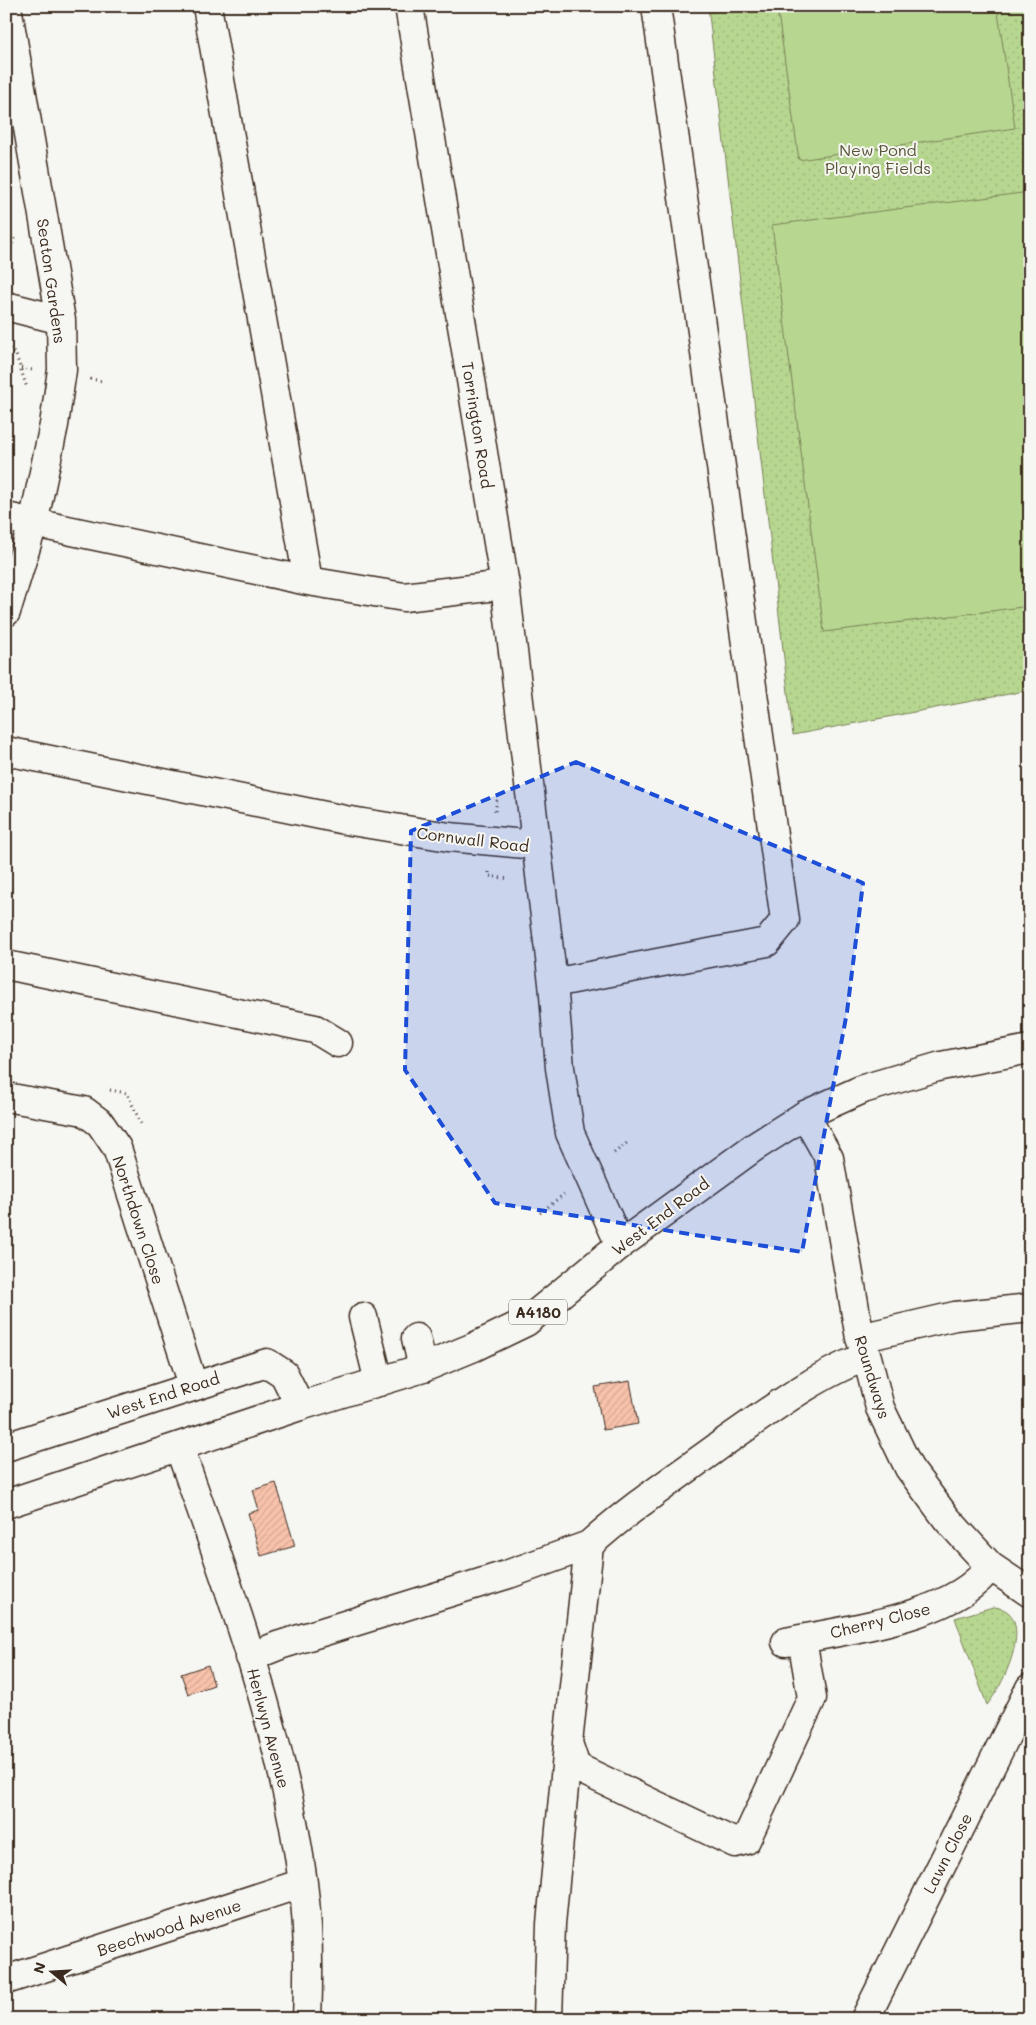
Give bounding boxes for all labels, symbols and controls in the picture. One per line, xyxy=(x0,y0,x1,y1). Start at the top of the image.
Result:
park label: New Pond Playing Fields xyxy=(825,139,931,178)
street label: Seaton Gardens xyxy=(33,217,71,345)
street label: Torrington Road xyxy=(458,360,498,490)
street label: Cornwall Road xyxy=(416,822,530,856)
street label: Northdown Close xyxy=(108,1153,170,1287)
street label: West End Road xyxy=(607,1172,713,1260)
road number: A4180 xyxy=(509,1300,567,1324)
street label: Roundways xyxy=(850,1333,896,1421)
street label: West End Road xyxy=(104,1367,222,1423)
street label: Cherry Close xyxy=(828,1597,932,1643)
street label: Herlwyn Avenue xyxy=(243,1666,295,1790)
street label: Lawn Close xyxy=(918,1809,976,1897)
street label: Beechwood Avenue xyxy=(94,1894,244,1960)
north arrow xyxy=(28,1948,78,1998)
text: N xyxy=(28,1960,50,1976)

